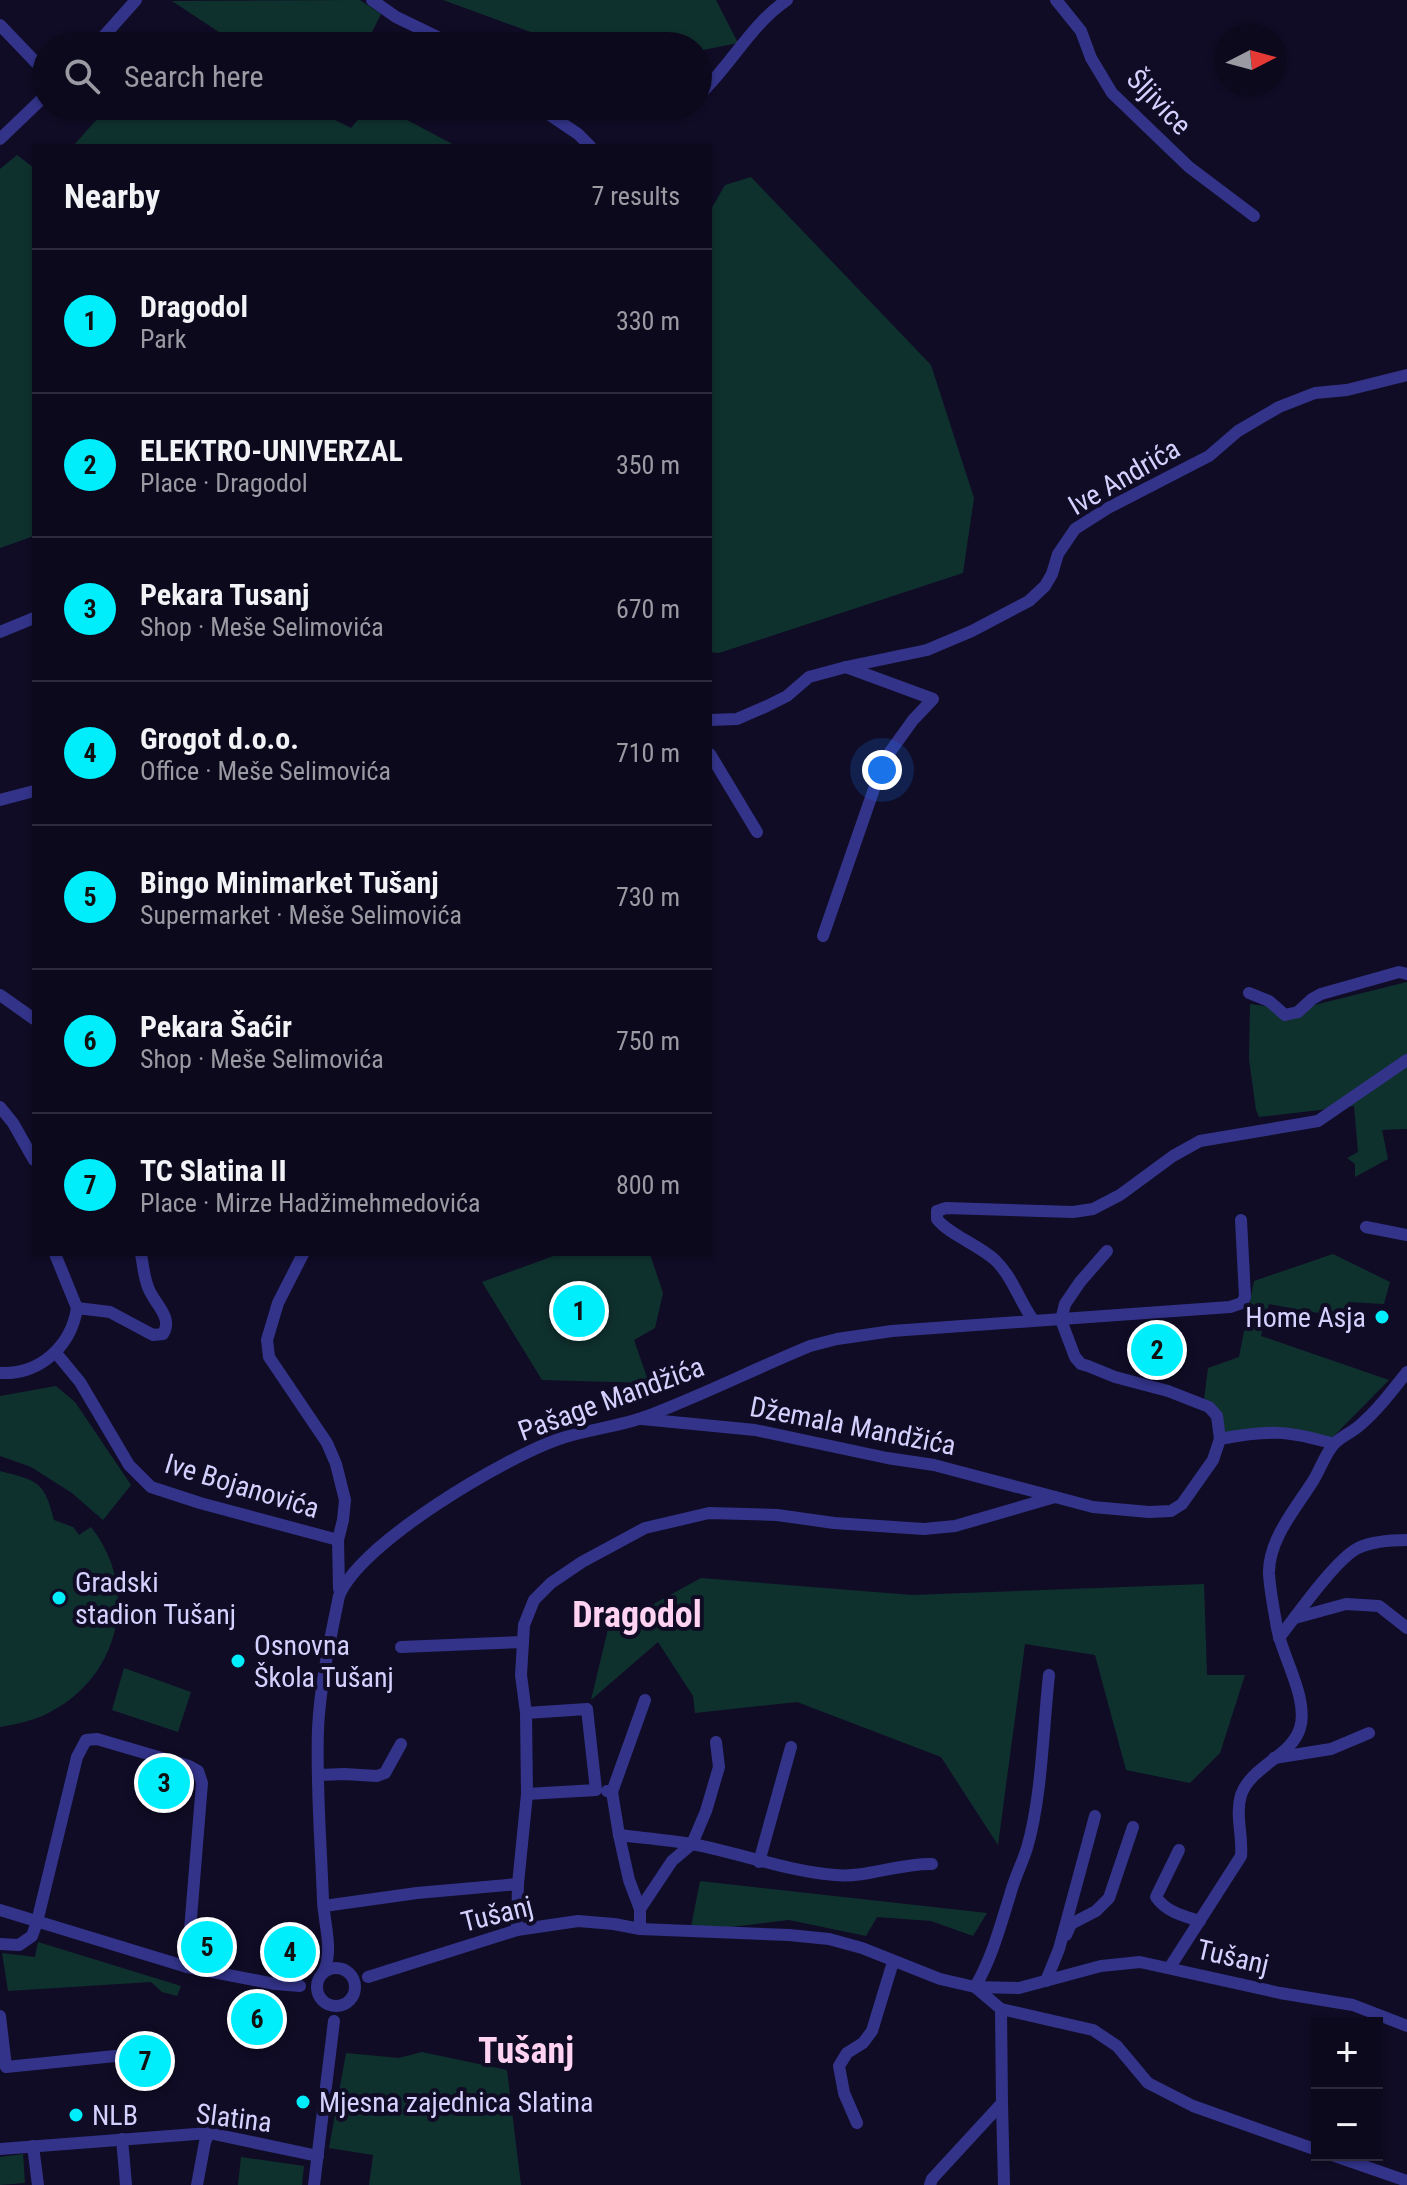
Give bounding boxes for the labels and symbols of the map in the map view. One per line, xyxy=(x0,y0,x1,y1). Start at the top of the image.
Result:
north arrow xyxy=(1215,24,1287,96)
street label: Šljivice xyxy=(1120,62,1198,142)
street label: Ive Andrića xyxy=(1062,432,1186,522)
your location xyxy=(862,750,902,790)
pin: 1 xyxy=(553,1281,605,1341)
place label: Home Asja xyxy=(1245,1301,1366,1334)
marker: Home Asja xyxy=(1373,1308,1391,1326)
pin: 2 xyxy=(1131,1320,1183,1380)
street label: Pašage Mandžića xyxy=(514,1350,708,1448)
street label: Džemala Mandžića xyxy=(747,1390,959,1462)
street label: Ive Bojanovića xyxy=(161,1447,323,1525)
place label: Gradski stadion Tušanj xyxy=(75,1566,236,1631)
marker: Gradski stadion Tušanj xyxy=(50,1589,68,1607)
district label: Dragodol xyxy=(572,1594,702,1636)
place label: Osnovna Škola Tušanj xyxy=(254,1629,394,1694)
marker: Osnovna Škola Tušanj xyxy=(229,1652,247,1670)
pin: 3 xyxy=(138,1753,190,1813)
street label: Tušanj xyxy=(458,1889,536,1939)
pin: 5 xyxy=(181,1917,233,1977)
pin: 4 xyxy=(264,1922,316,1982)
street label: Tušanj xyxy=(1194,1933,1272,1981)
pin: 6 xyxy=(231,1989,283,2049)
district label: Tušanj xyxy=(478,2030,574,2072)
pin: 7 xyxy=(119,2031,171,2091)
place label: Mjesna zajednica Slatina xyxy=(319,2086,594,2119)
marker: Mjesna zajednica Slatina xyxy=(294,2093,312,2111)
street label: Slatina xyxy=(194,2097,274,2139)
place label: NLB xyxy=(92,2099,138,2132)
marker: NLB xyxy=(67,2106,85,2124)

